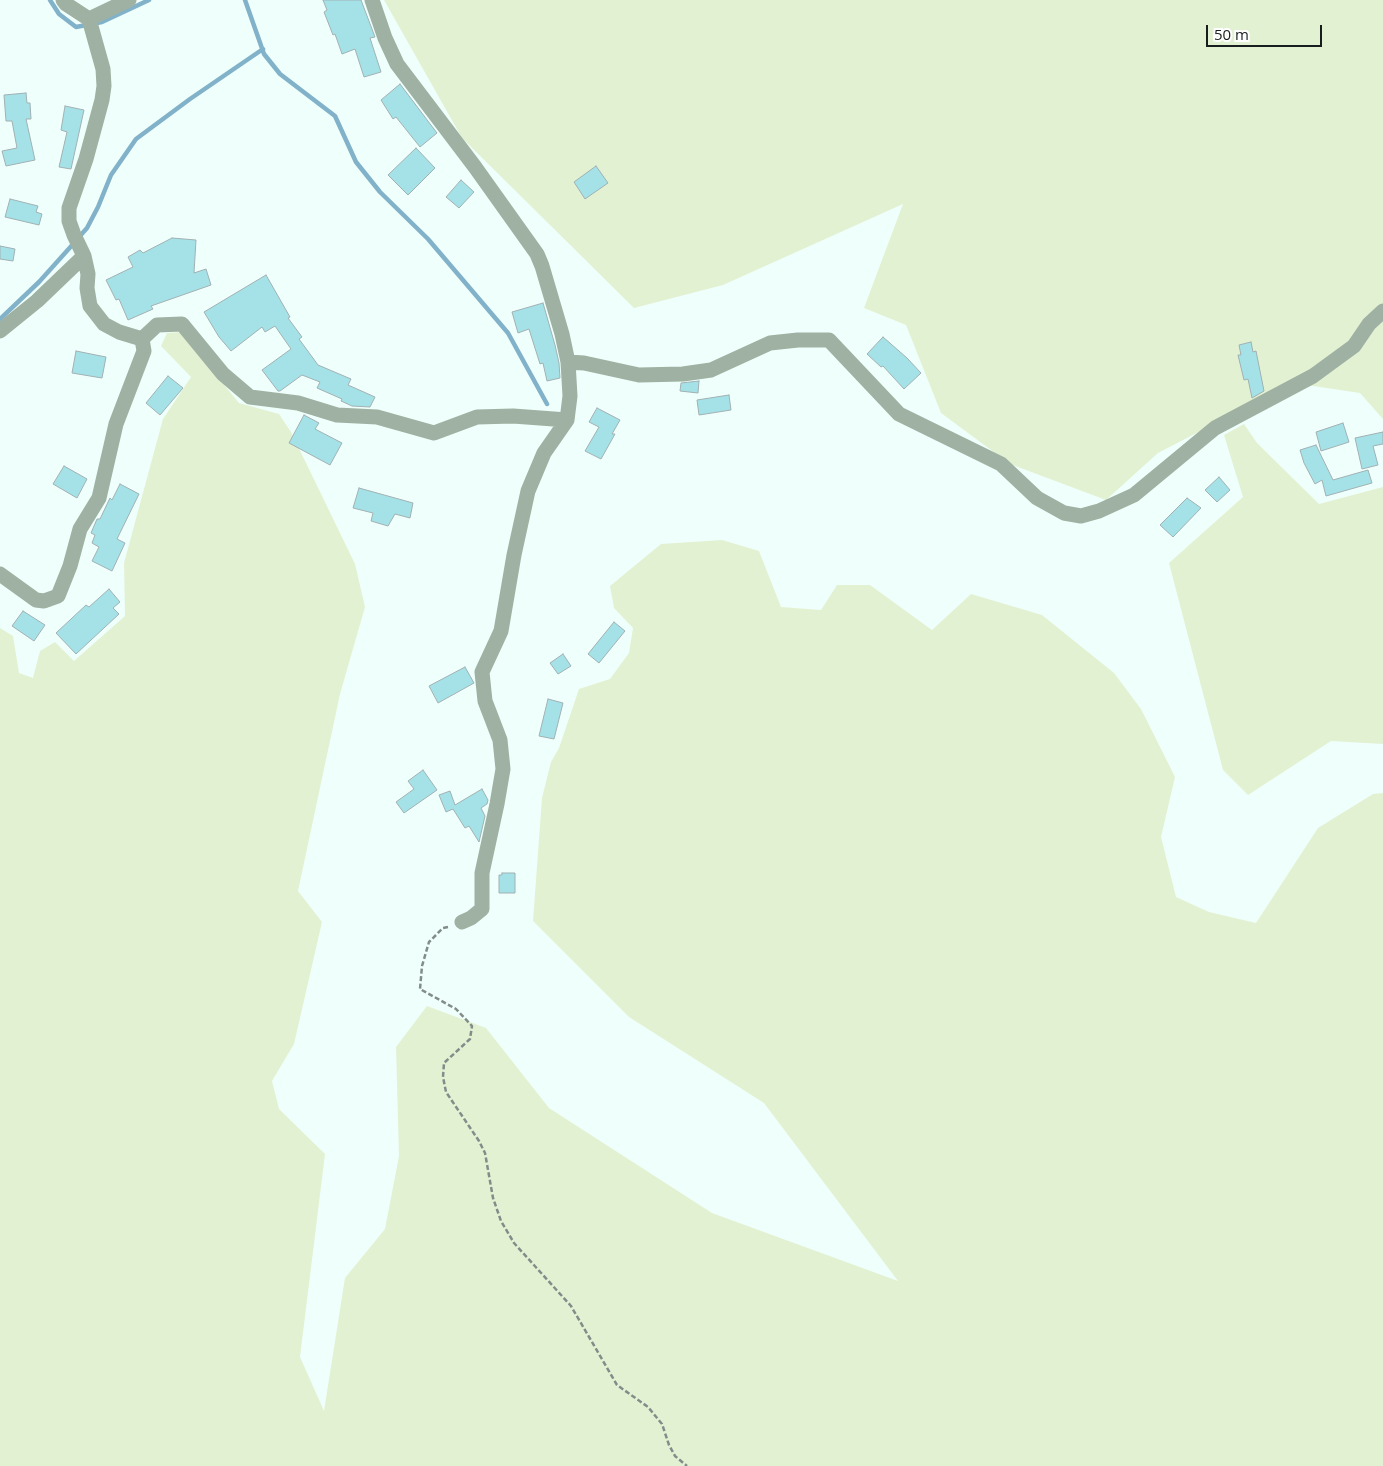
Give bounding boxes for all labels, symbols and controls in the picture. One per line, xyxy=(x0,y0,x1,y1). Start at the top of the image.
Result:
scale bar xyxy=(1208,15,1324,47)
text: 50 m xyxy=(1214,24,1249,44)

